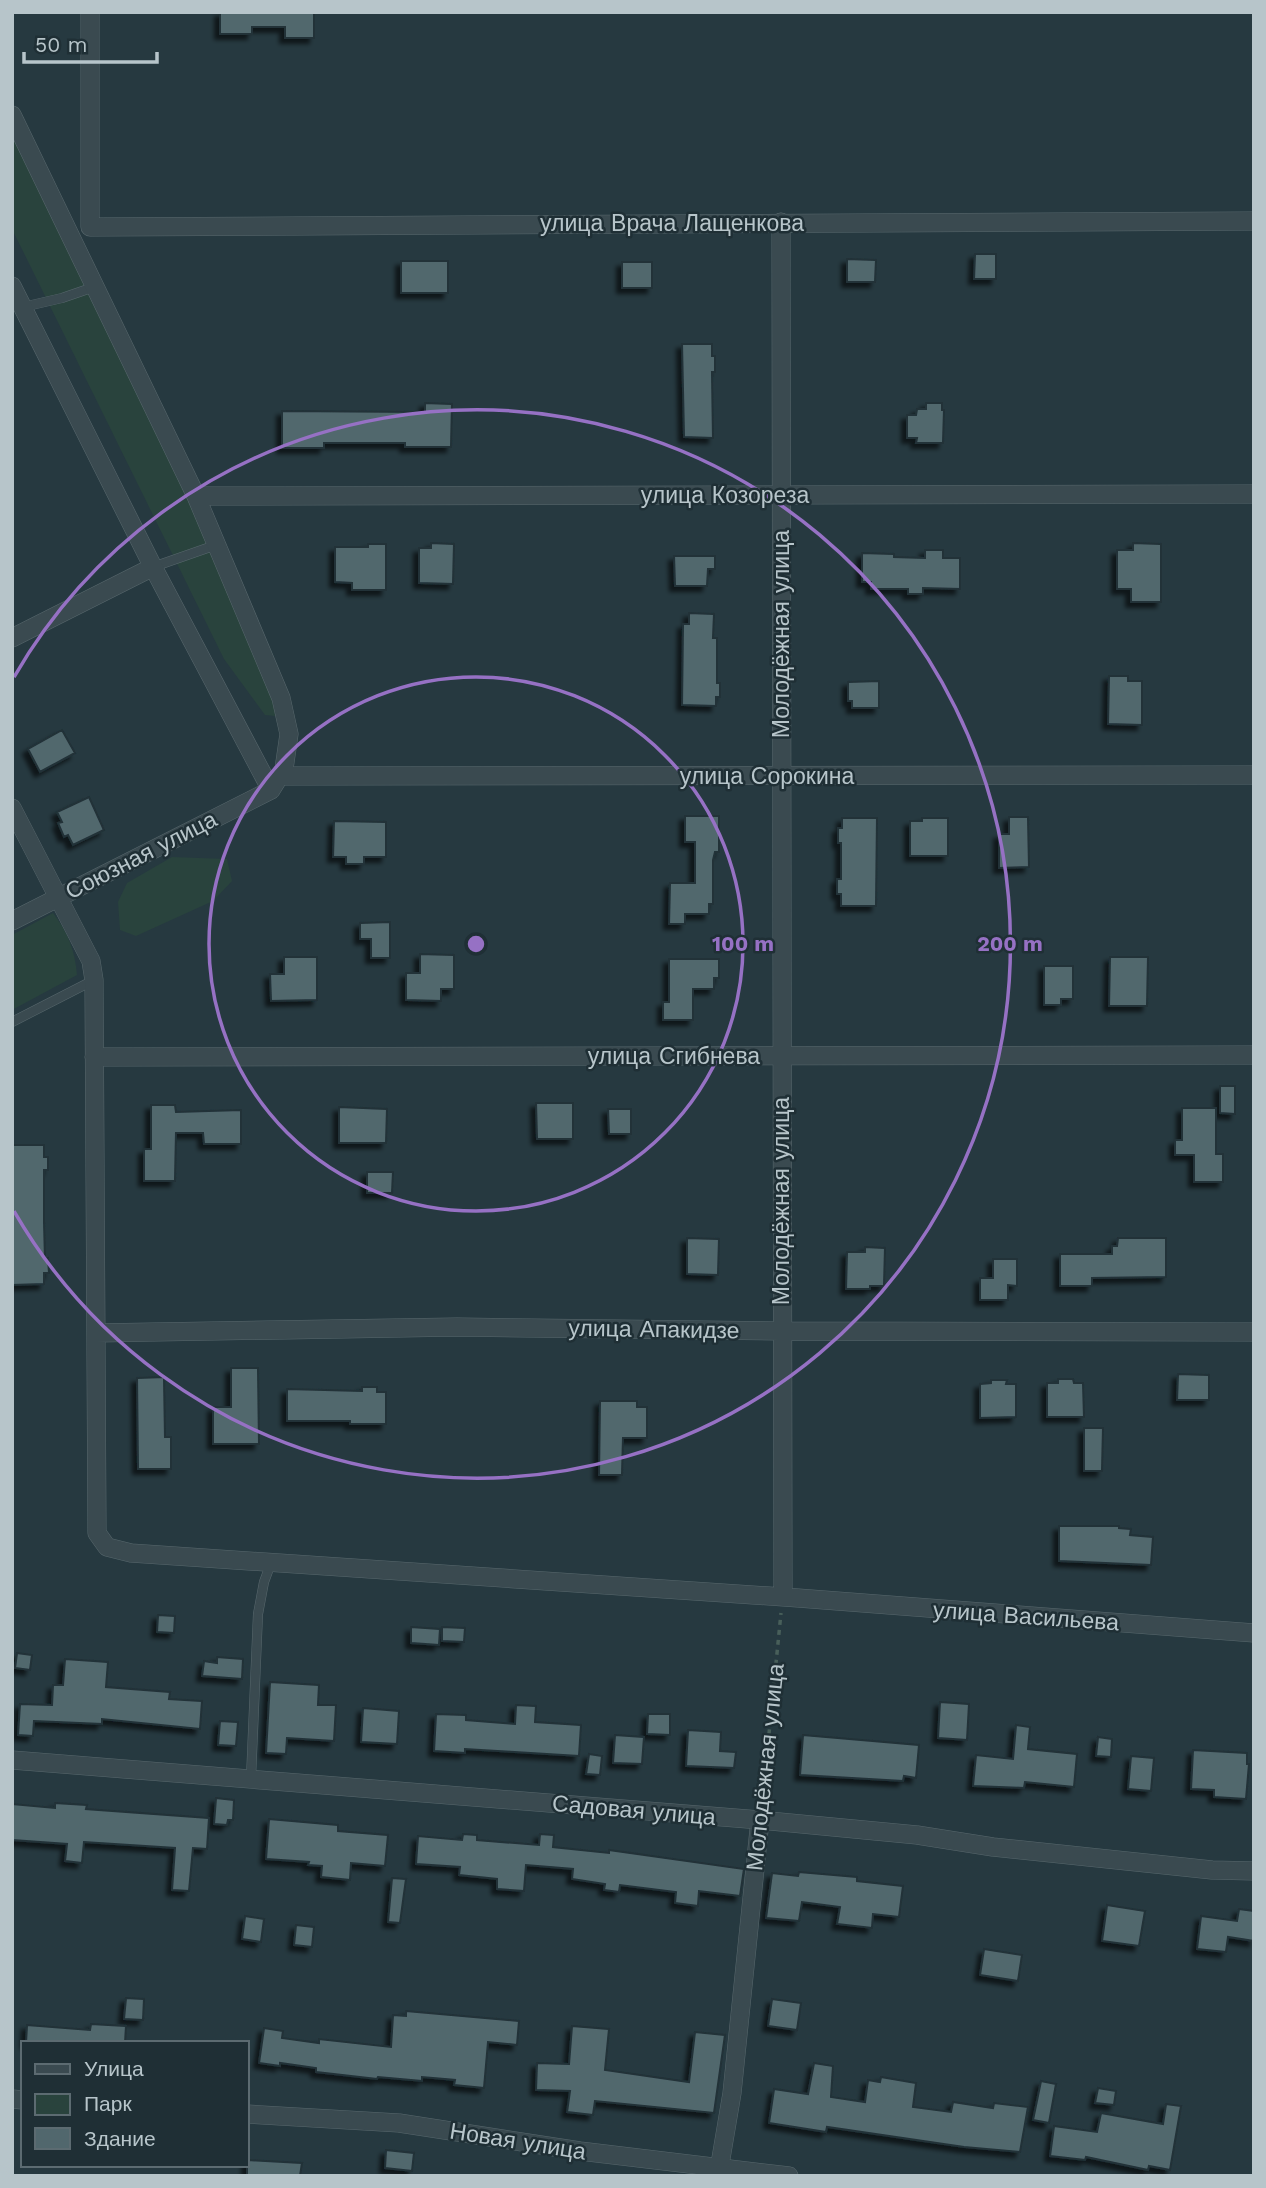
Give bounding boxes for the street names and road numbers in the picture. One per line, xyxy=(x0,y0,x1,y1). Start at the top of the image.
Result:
street label: улица Врача Лащенкова xyxy=(540,210,804,237)
street label: улица Козореза xyxy=(641,482,809,509)
street label: Молодёжная улица xyxy=(768,530,795,738)
street label: улица Сорокина xyxy=(680,763,854,790)
street label: Союзная улица xyxy=(61,806,222,905)
street label: улица Сгибнева xyxy=(588,1043,760,1070)
street label: Молодёжная улица xyxy=(768,1097,795,1305)
street label: улица Апакидзе xyxy=(568,1315,740,1344)
street label: улица Васильева xyxy=(932,1597,1120,1636)
street label: Молодёжная улица xyxy=(741,1662,790,1872)
street label: Садовая улица xyxy=(551,1790,717,1831)
street label: Новая улица xyxy=(448,2117,588,2166)

